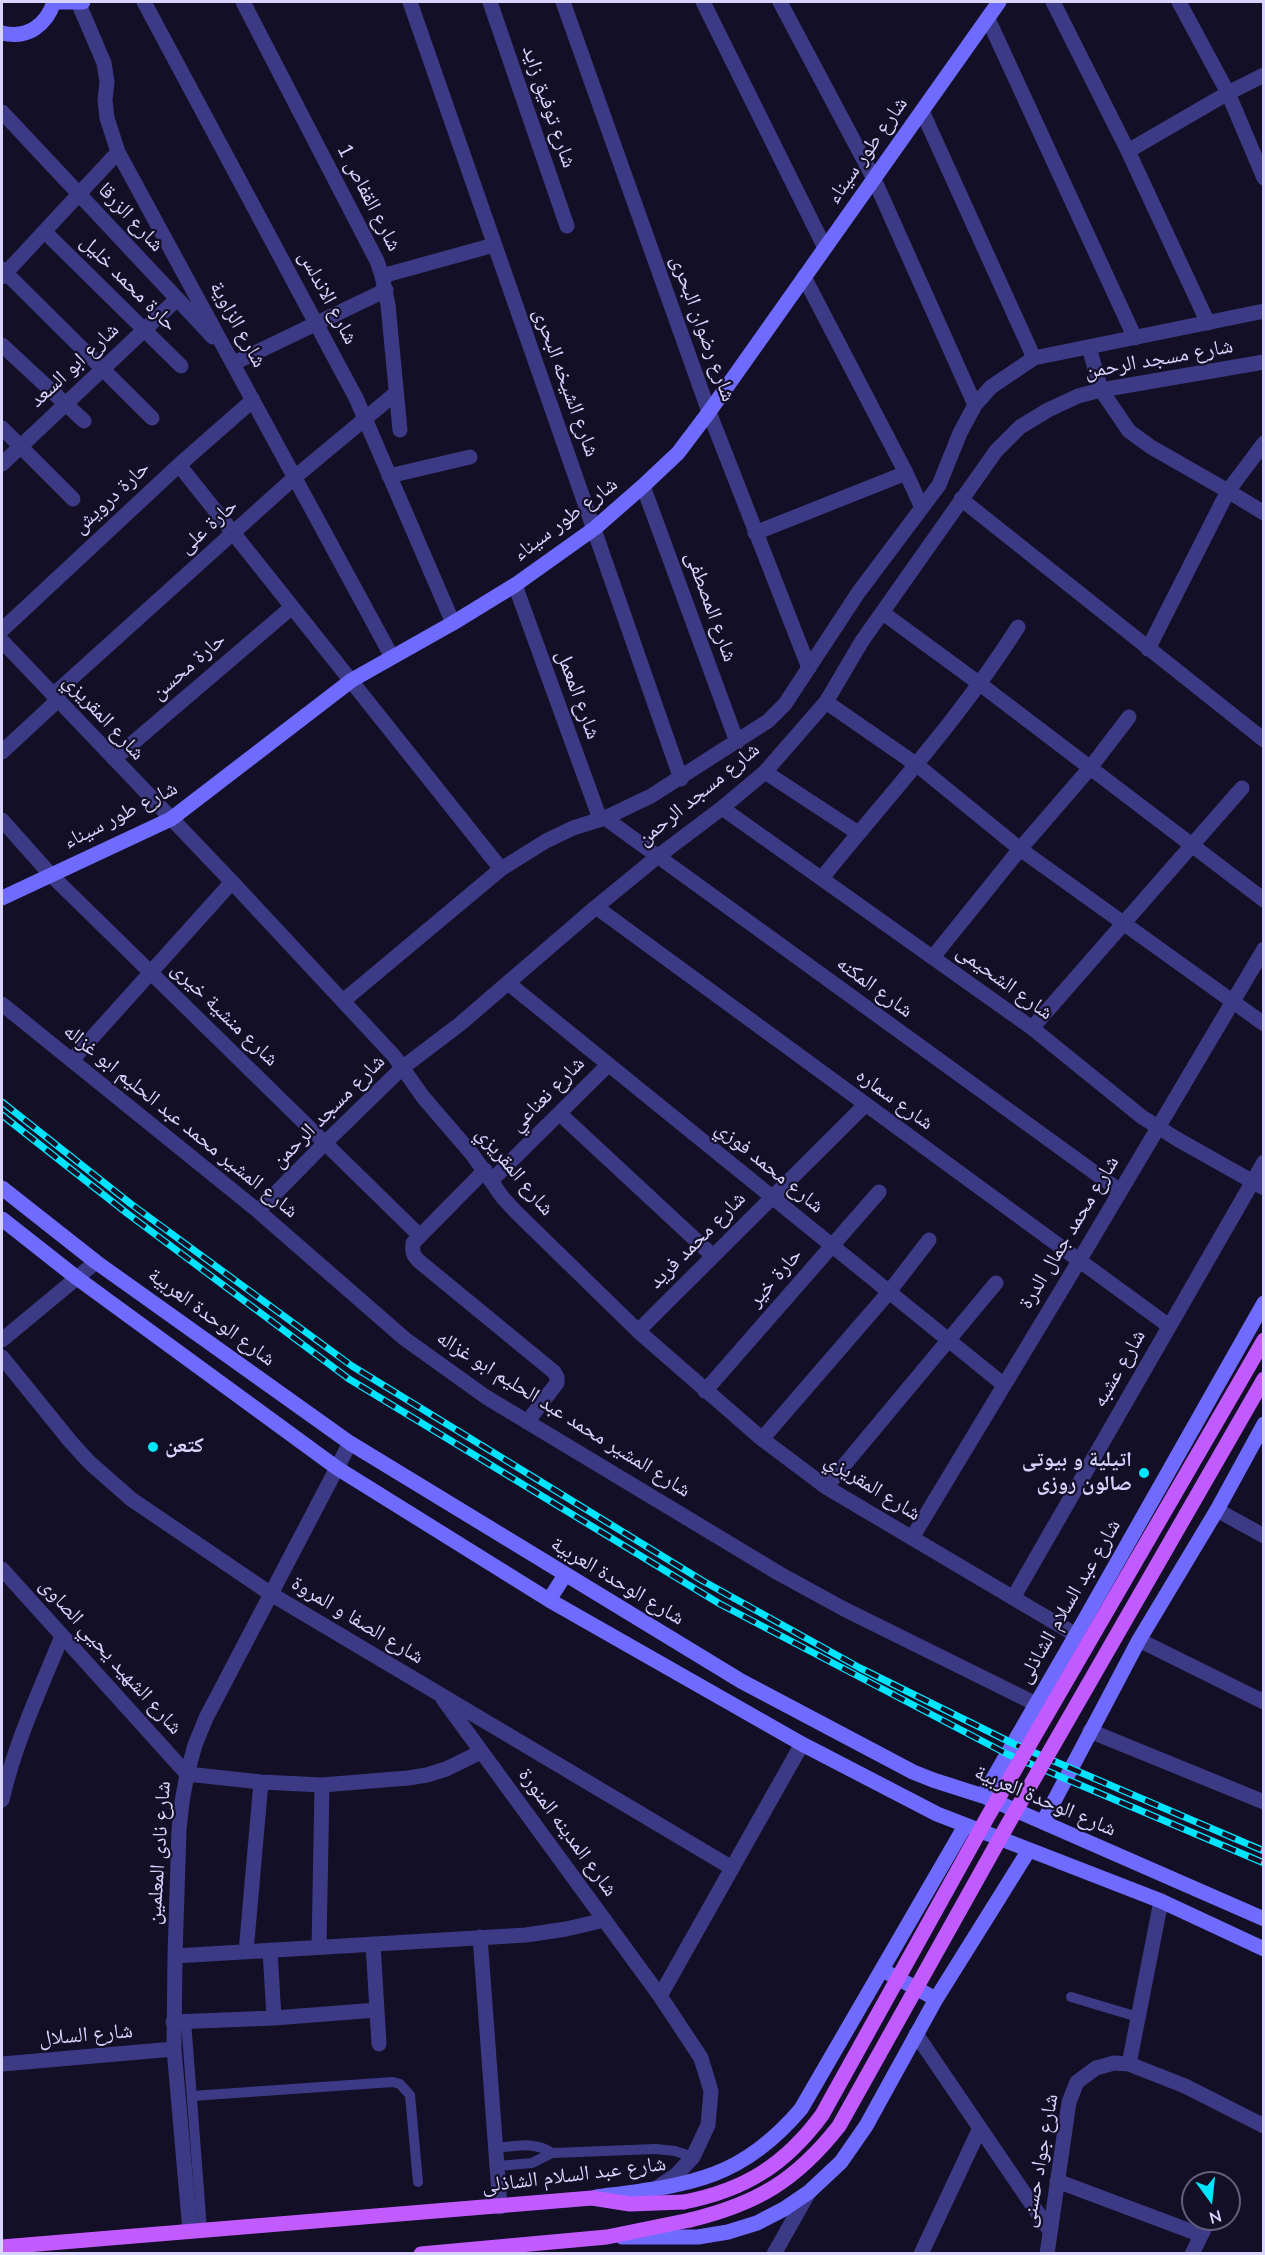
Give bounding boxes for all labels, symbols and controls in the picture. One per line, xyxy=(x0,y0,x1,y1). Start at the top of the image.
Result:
street label: شارع توفيق زايد xyxy=(515,42,581,172)
street label: شارع طور سيناء xyxy=(822,93,914,209)
street label: شارع القفاص 1 xyxy=(330,140,406,256)
street label: شارع الزرقا xyxy=(92,178,168,258)
street label: حارة محمد خليل xyxy=(74,230,182,338)
street label: شارع الاندلس xyxy=(292,247,362,349)
street label: شارع رضوان البحرى xyxy=(664,253,740,405)
street label: شارع الزاوية xyxy=(203,277,271,373)
street label: شارع الشيخه البحرى xyxy=(526,305,604,461)
street label: شارع ابو السعد xyxy=(25,318,125,414)
street label: شارع مسجد الرحمن xyxy=(1083,335,1235,385)
street label: حارة درويش xyxy=(68,456,156,540)
street label: شارع طور سيناء xyxy=(509,472,623,568)
street label: حارة على xyxy=(174,494,244,560)
street label: شارع المصطفى xyxy=(678,548,742,666)
street label: حارة محسن xyxy=(147,628,231,706)
street label: شارع المعمل xyxy=(549,647,605,743)
street label: شارع المقريزي xyxy=(57,670,149,766)
street label: شارع مسجد الرحمن xyxy=(633,738,765,852)
street label: شارع طور سيناء xyxy=(60,777,182,855)
street label: شارع الشحيمى xyxy=(951,939,1057,1027)
street label: شارع المكنه xyxy=(831,952,917,1024)
street label: شارع منشية خيرى xyxy=(165,957,283,1073)
street label: شارع المشير محمد عبد الحليم ابو غزاله xyxy=(57,1019,303,1225)
street label: شارع مسجد الرحمن xyxy=(267,1050,391,1174)
street label: شارع نعناعي xyxy=(505,1052,591,1138)
street label: شارع سماره xyxy=(850,1063,938,1137)
street label: شارع محمد فوزي xyxy=(710,1116,828,1220)
street label: شارع المقريزي xyxy=(469,1122,559,1222)
street label: شارع محمد جمال الدرة xyxy=(1014,1152,1126,1314)
street label: شارع محمد فريد xyxy=(644,1187,752,1295)
street label: حارة خير xyxy=(743,1243,809,1313)
street label: شارع الوحدة العربية xyxy=(142,1263,280,1373)
street label: شارع المشير محمد عبد الحليم ابو غزاله xyxy=(431,1326,695,1504)
street label: شارع عشبه xyxy=(1088,1326,1152,1412)
place label: كتعن xyxy=(165,1434,204,1460)
marker: كتعن xyxy=(146,1440,160,1454)
place label: اتيلية و بيوتى صالون روزى xyxy=(1022,1448,1132,1498)
street label: شارع المقريزي xyxy=(819,1449,925,1527)
marker: اتيلية و بيوتى صالون روزى xyxy=(1137,1466,1151,1480)
street label: شارع عبد السلام الشاذلى xyxy=(1013,1515,1127,1689)
street label: شارع الوحدة العربية xyxy=(546,1532,688,1632)
street label: شارع الصفا و المروة xyxy=(286,1572,428,1670)
street label: شارع الشهيد يحيي الصاوى xyxy=(33,1573,187,1741)
street label: شارع الوحدة العربية xyxy=(970,1761,1120,1843)
street label: شارع المدينه المنورة xyxy=(512,1764,622,1902)
street label: شارع نادى المعلمين xyxy=(142,1780,178,1926)
street label: شارع السلال xyxy=(38,2019,134,2053)
street label: شارع جواد حسنى xyxy=(1017,2092,1065,2230)
street label: شارع عبد السلام الشاذلى xyxy=(480,2152,668,2200)
north arrow xyxy=(1181,2171,1241,2231)
text: N xyxy=(1207,2204,1224,2229)

